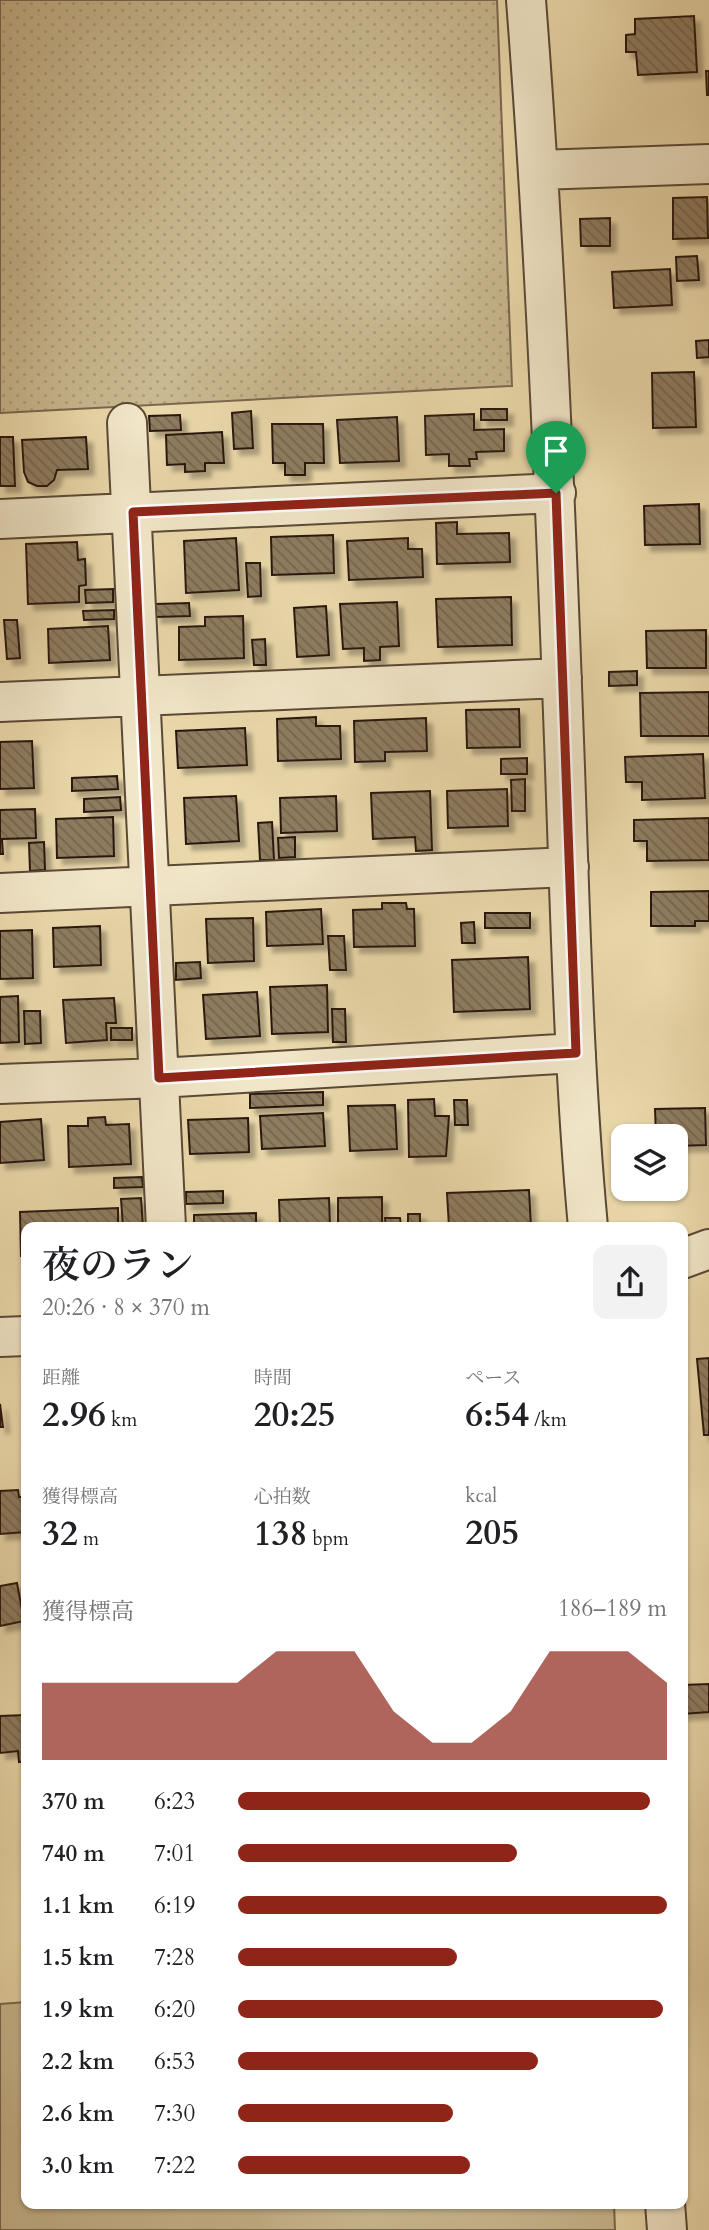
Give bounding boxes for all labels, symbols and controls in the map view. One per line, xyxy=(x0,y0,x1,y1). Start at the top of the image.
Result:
pin xyxy=(526,421,586,493)
icon: arrive xyxy=(537,432,575,470)
map controls xyxy=(611,1124,688,1201)
button: layers xyxy=(611,1124,688,1201)
text: 夜のラン xyxy=(42,1240,194,1292)
button: share xyxy=(593,1245,667,1319)
text: 20:26 · 8 × 370 m xyxy=(42,1292,210,1323)
text: 距離 xyxy=(42,1365,80,1391)
text: 時間 xyxy=(254,1365,292,1391)
text: ペース xyxy=(465,1365,521,1391)
text: 2.96 xyxy=(42,1391,106,1439)
text: 20:25 xyxy=(254,1391,336,1439)
text: 6:54 xyxy=(465,1391,529,1439)
text: km xyxy=(106,1407,137,1433)
text: /km xyxy=(529,1407,567,1433)
text: kcal xyxy=(465,1483,497,1509)
text: 獲得標高 xyxy=(42,1484,118,1510)
text: 心拍数 xyxy=(254,1484,311,1510)
text: 205 xyxy=(465,1509,519,1557)
text: 32 xyxy=(42,1510,78,1558)
text: 138 xyxy=(254,1510,307,1558)
text: m xyxy=(78,1526,99,1552)
text: bpm xyxy=(307,1526,349,1552)
text: 186–189 m xyxy=(558,1593,667,1624)
text: 獲得標高 xyxy=(42,1596,134,1627)
text: 370 m xyxy=(42,1786,105,1817)
text: 6:23 xyxy=(154,1786,195,1817)
text: 740 m xyxy=(42,1838,105,1869)
text: 7:01 xyxy=(154,1838,195,1869)
text: 1.1 km xyxy=(42,1890,114,1921)
text: 6:19 xyxy=(154,1890,195,1921)
text: 1.5 km xyxy=(42,1942,114,1973)
text: 7:28 xyxy=(154,1942,195,1973)
text: 1.9 km xyxy=(42,1994,114,2025)
text: 6:20 xyxy=(154,1994,195,2025)
text: 2.2 km xyxy=(42,2046,114,2077)
text: 6:53 xyxy=(154,2046,195,2077)
text: 2.6 km xyxy=(42,2098,114,2129)
text: 7:30 xyxy=(154,2098,195,2129)
text: 3.0 km xyxy=(42,2150,114,2181)
text: 7:22 xyxy=(154,2150,195,2181)

